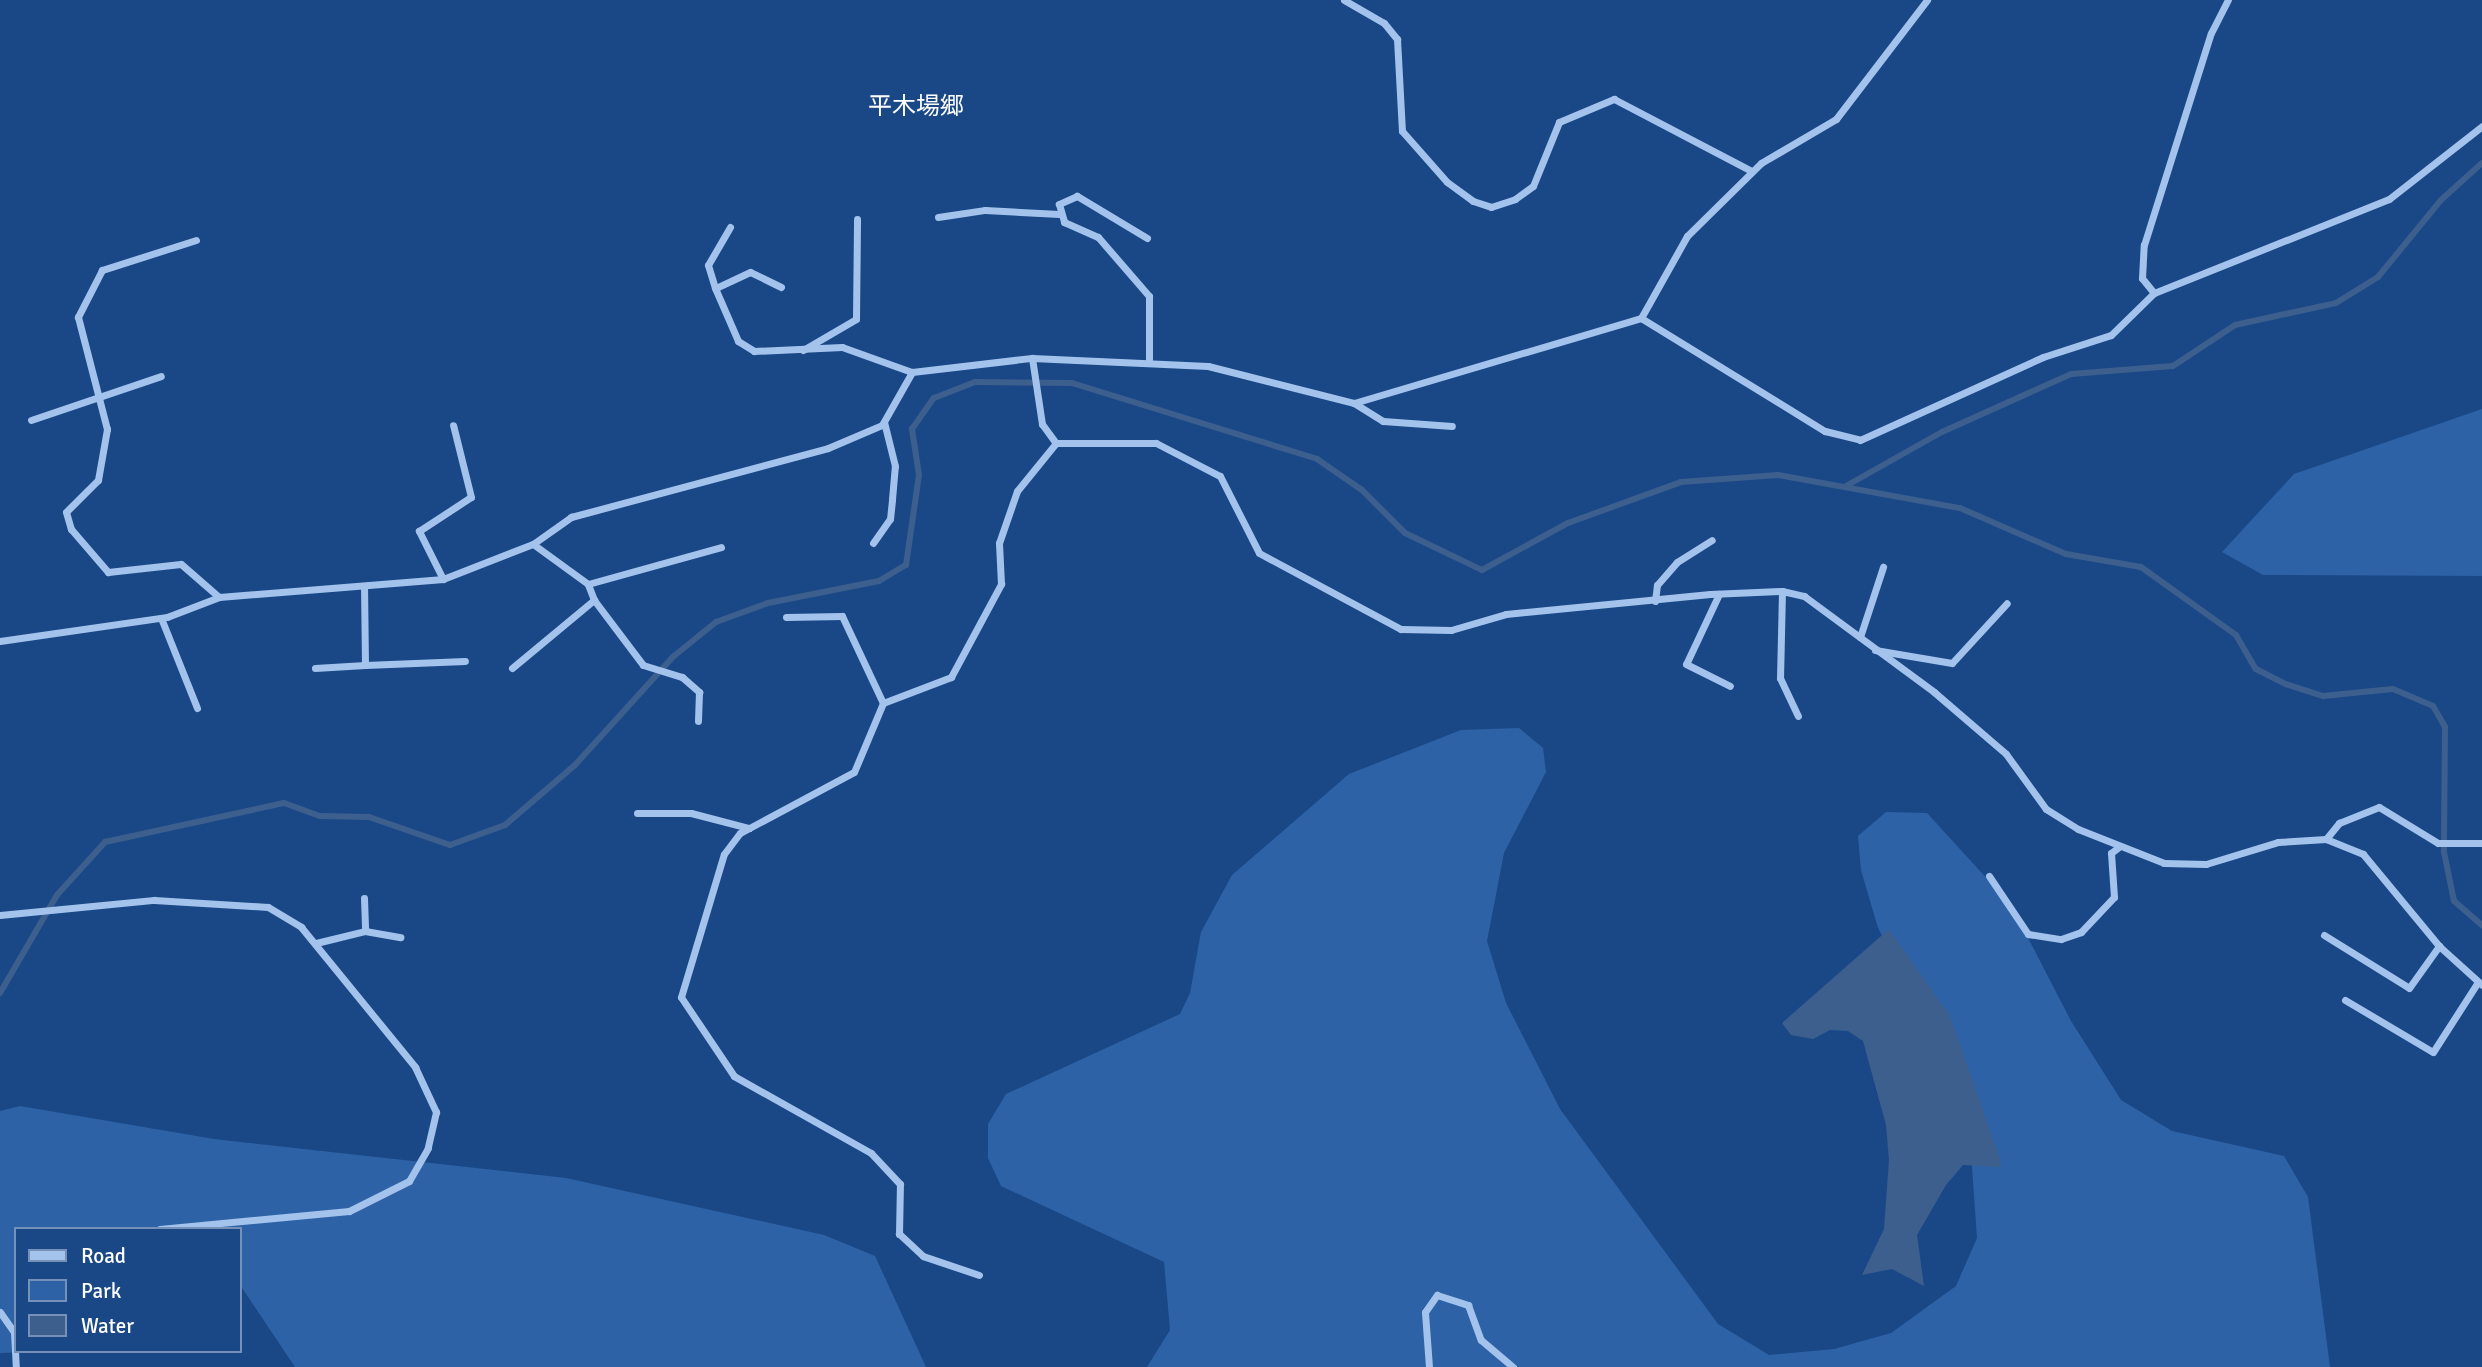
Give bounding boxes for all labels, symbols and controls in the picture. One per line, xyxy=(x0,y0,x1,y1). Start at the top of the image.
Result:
district label: 平木場郷 xyxy=(868,93,964,121)
legend xyxy=(14,1227,242,1353)
text: Road xyxy=(81,1243,126,1269)
text: Park xyxy=(81,1278,121,1304)
text: Water xyxy=(81,1313,134,1339)

